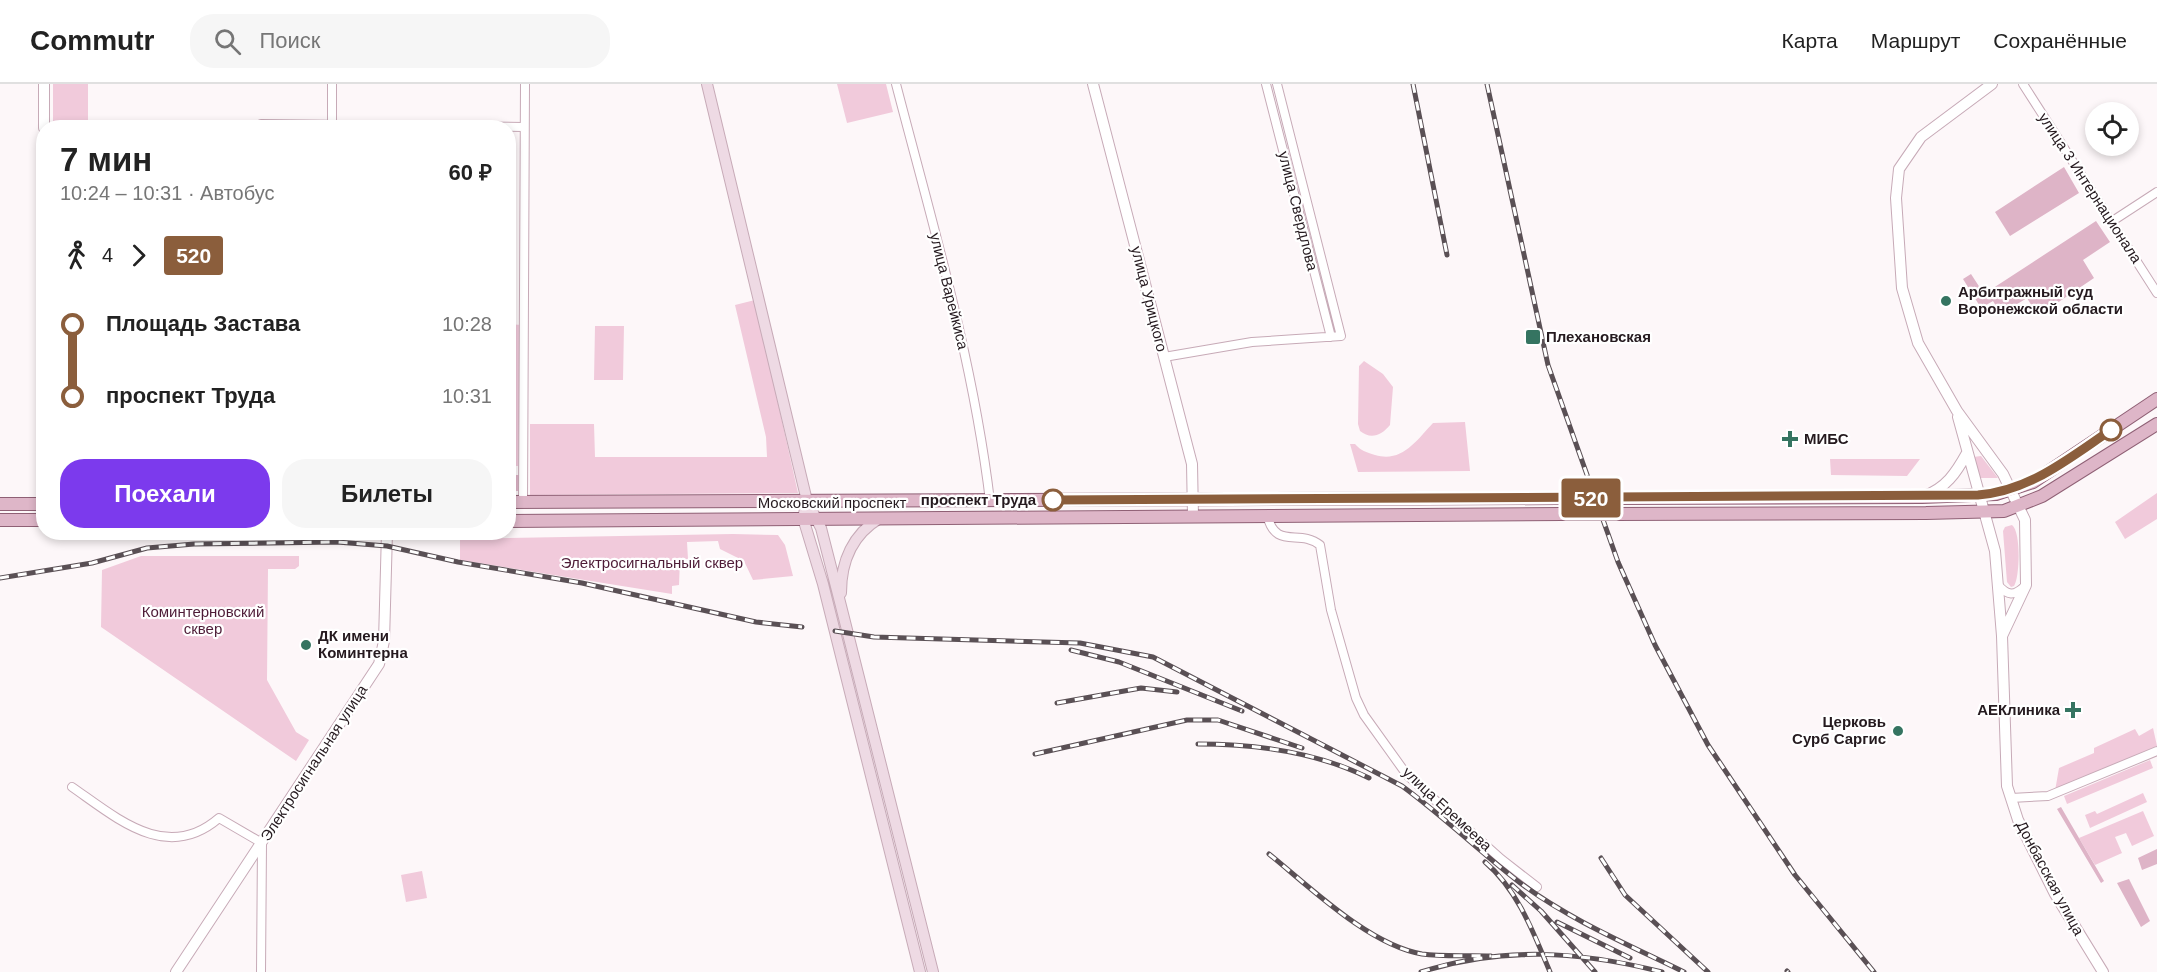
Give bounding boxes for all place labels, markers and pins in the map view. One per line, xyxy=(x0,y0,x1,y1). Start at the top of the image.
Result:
place label: Арбитражный суд Воронежской области xyxy=(1958,283,2123,317)
marker: Арбитражный суд Воронежской области xyxy=(1939,294,1953,308)
marker: Плехановская xyxy=(1524,328,1542,346)
place label: Плехановская xyxy=(1546,328,1651,345)
unlabelled marker xyxy=(2100,419,2122,441)
marker: МИБС xyxy=(1781,430,1799,448)
place label: МИБС xyxy=(1804,430,1849,447)
marker: проспект Труда xyxy=(1042,489,1064,511)
place label: проспект Труда xyxy=(921,491,1037,508)
place label: ДК имени Коминтерна xyxy=(318,627,408,661)
marker: ДК имени Коминтерна xyxy=(299,638,313,652)
place label: АЕКлиника xyxy=(1977,701,2061,718)
marker: АЕКлиника xyxy=(2064,701,2082,719)
place label: Церковь Сурб Саргис xyxy=(1792,713,1886,747)
marker: Церковь Сурб Саргис xyxy=(1891,724,1905,738)

